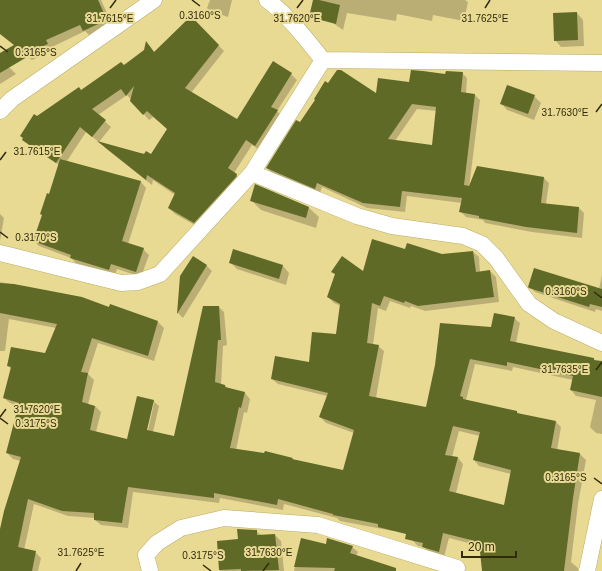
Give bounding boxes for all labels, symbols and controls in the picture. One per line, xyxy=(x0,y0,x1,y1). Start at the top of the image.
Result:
text: 0.3160°S xyxy=(179,10,221,21)
text: 31.7615°E xyxy=(87,13,134,24)
text: 31.7620°E xyxy=(274,13,321,24)
text: 31.7625°E xyxy=(462,13,509,24)
text: 0.3165°S xyxy=(15,47,57,58)
text: 31.7630°E xyxy=(542,107,589,118)
text: 31.7615°E xyxy=(14,146,61,157)
text: 0.3170°S xyxy=(15,232,57,243)
text: 0.3160°S xyxy=(545,286,587,297)
text: 31.7635°E xyxy=(542,364,589,375)
text: 31.7620°E xyxy=(14,404,61,415)
text: 0.3175°S xyxy=(15,418,57,429)
text: 0.3165°S xyxy=(545,472,587,483)
scale bar xyxy=(462,533,516,559)
text: 20 m xyxy=(468,540,495,554)
text: 31.7625°E xyxy=(58,547,105,558)
text: 31.7630°E xyxy=(246,547,293,558)
text: 0.3175°S xyxy=(182,550,224,561)

